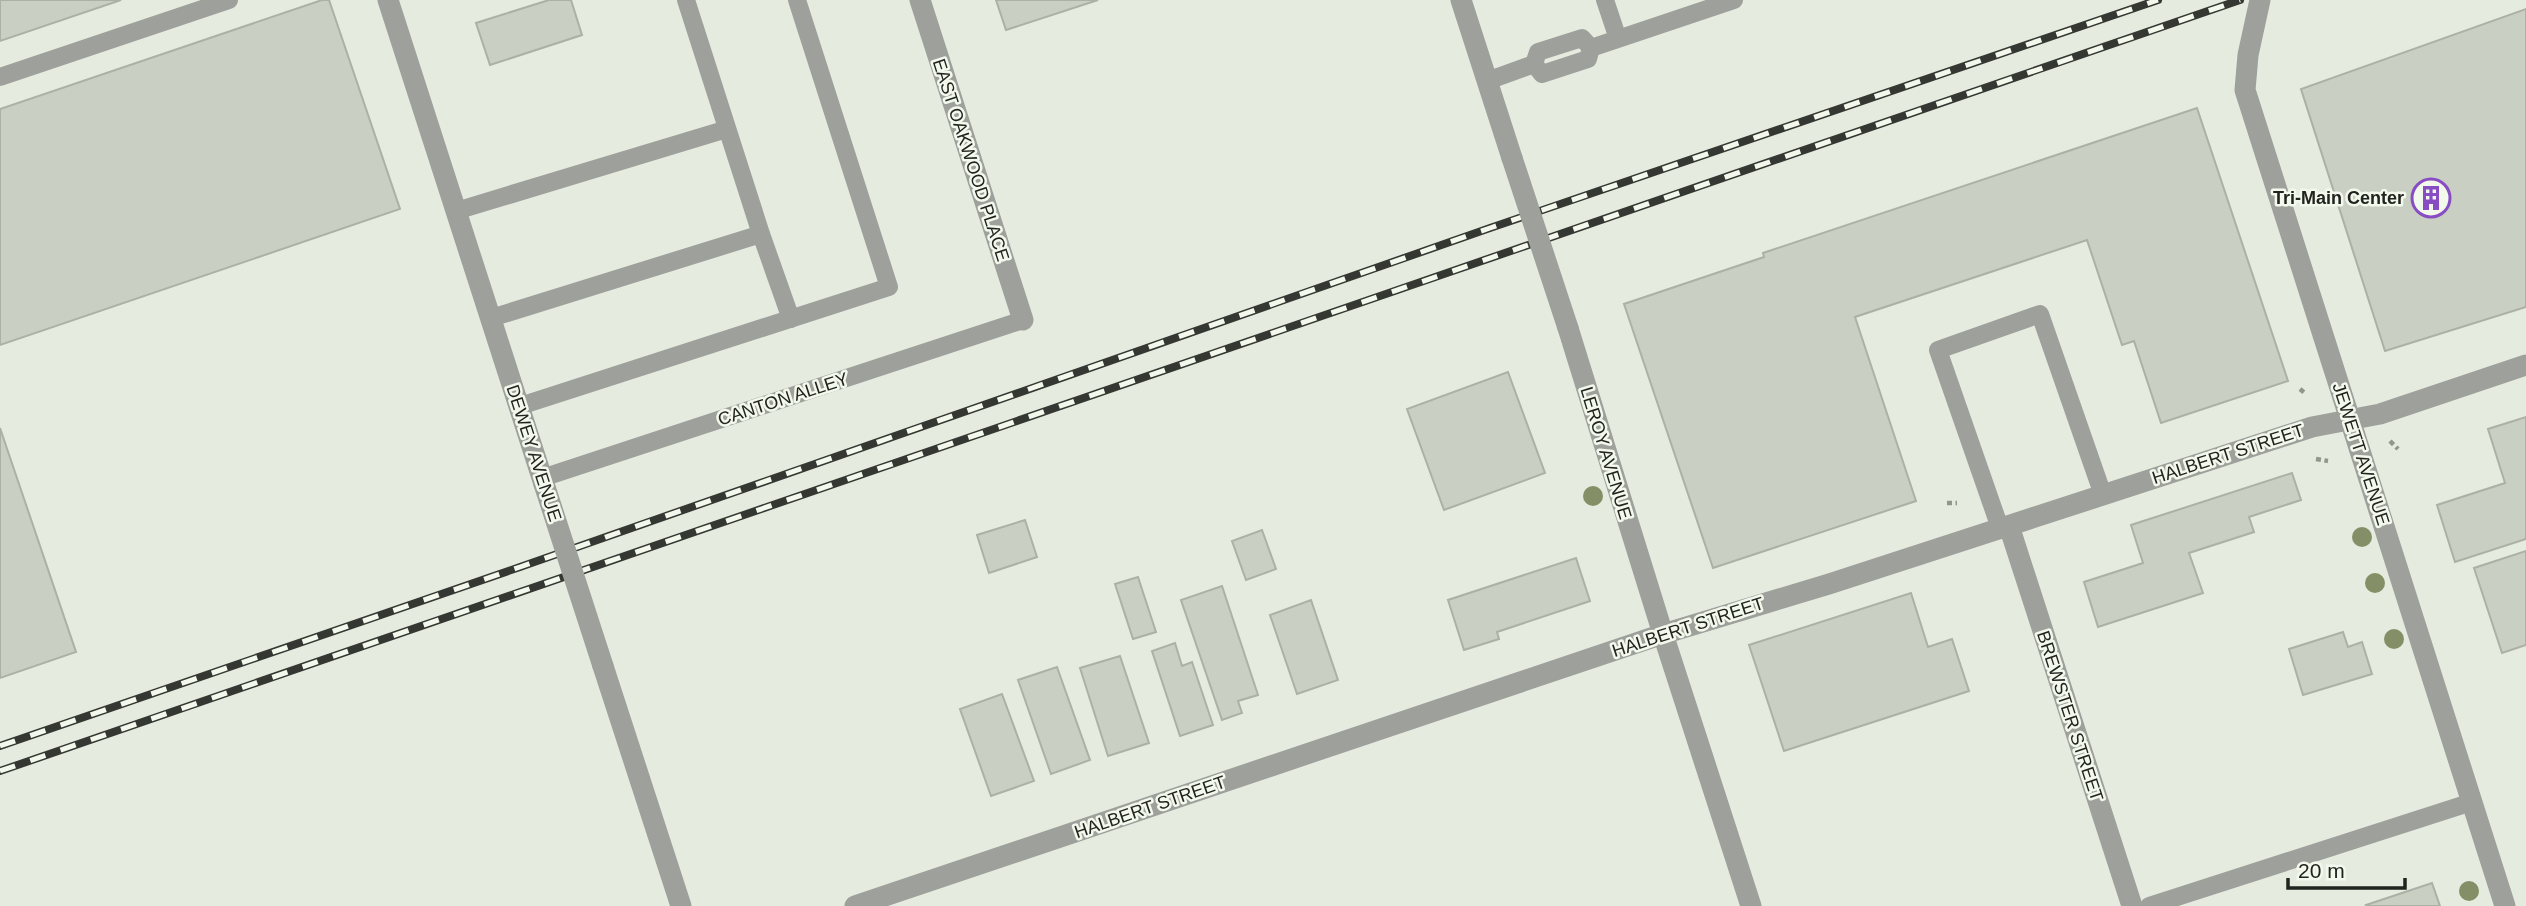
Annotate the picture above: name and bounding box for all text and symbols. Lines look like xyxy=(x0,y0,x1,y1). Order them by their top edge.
street label: EAST OAKWOOD PLACE xyxy=(929,56,1013,264)
building icon: Tri-Main Center xyxy=(2410,177,2452,219)
place label: Tri-Main Center xyxy=(2273,188,2404,208)
street label: CANTON ALLEY xyxy=(715,369,851,429)
street label: JEWETT AVENUE xyxy=(2329,380,2393,528)
street label: DEWEY AVENUE xyxy=(502,382,566,524)
street label: LEROY AVENUE xyxy=(1576,384,1636,522)
street label: HALBERT STREET xyxy=(2150,420,2306,488)
street label: HALBERT STREET xyxy=(1610,593,1766,661)
street label: BREWSTER STREET xyxy=(2033,628,2107,804)
street label: HALBERT STREET xyxy=(1072,772,1228,842)
scale bar xyxy=(2288,846,2405,890)
text: 20 m xyxy=(2298,859,2345,882)

